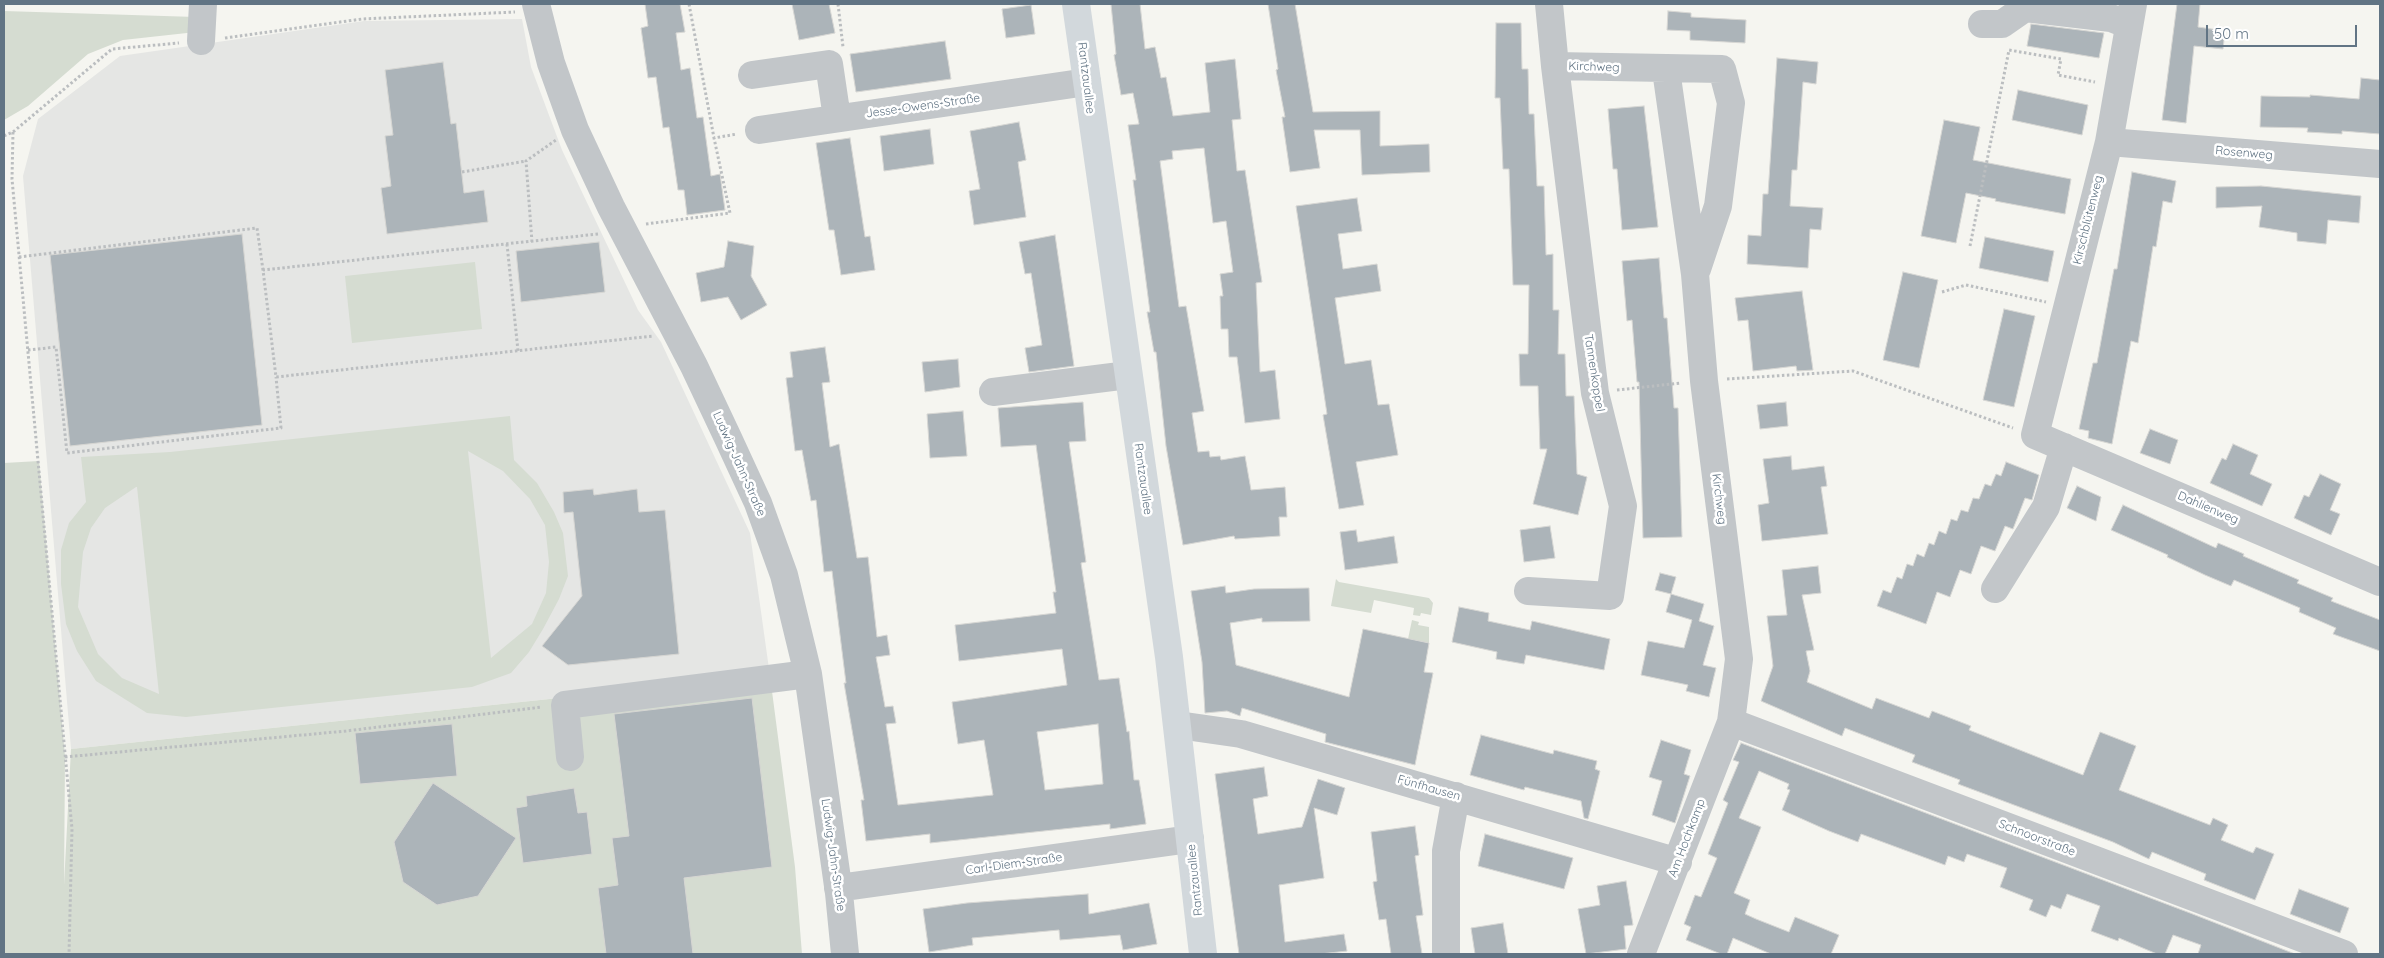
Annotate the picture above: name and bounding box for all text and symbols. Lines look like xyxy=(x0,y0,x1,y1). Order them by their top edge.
scale bar xyxy=(2209,15,2360,47)
text: 50 m xyxy=(2214,24,2249,43)
street label: Rantzauallee xyxy=(1074,41,1098,115)
street label: Kirchweg xyxy=(1568,59,1620,75)
street label: Jesse-Owens-Straße xyxy=(865,91,981,121)
street label: Rosenweg xyxy=(2215,143,2273,163)
street label: Kirschblütenweg xyxy=(2070,174,2106,266)
street label: Tannenkoppel xyxy=(1581,333,1607,413)
street label: Ludwig-Jahn-Straße xyxy=(709,409,769,519)
street label: Rantzauallee xyxy=(1131,442,1155,516)
street label: Kirchweg xyxy=(1709,473,1729,525)
street label: Dahlienweg xyxy=(2175,489,2241,527)
street label: Fünfhausen xyxy=(1396,772,1462,804)
street label: Am Hochkamp xyxy=(1665,797,1709,879)
street label: Ludwig-Jahn-Straße xyxy=(818,798,848,912)
street label: Schnoorstraße xyxy=(1996,817,2078,859)
street label: Rantzauallee xyxy=(1184,843,1206,917)
street label: Carl-Diem-Straße xyxy=(965,850,1063,878)

